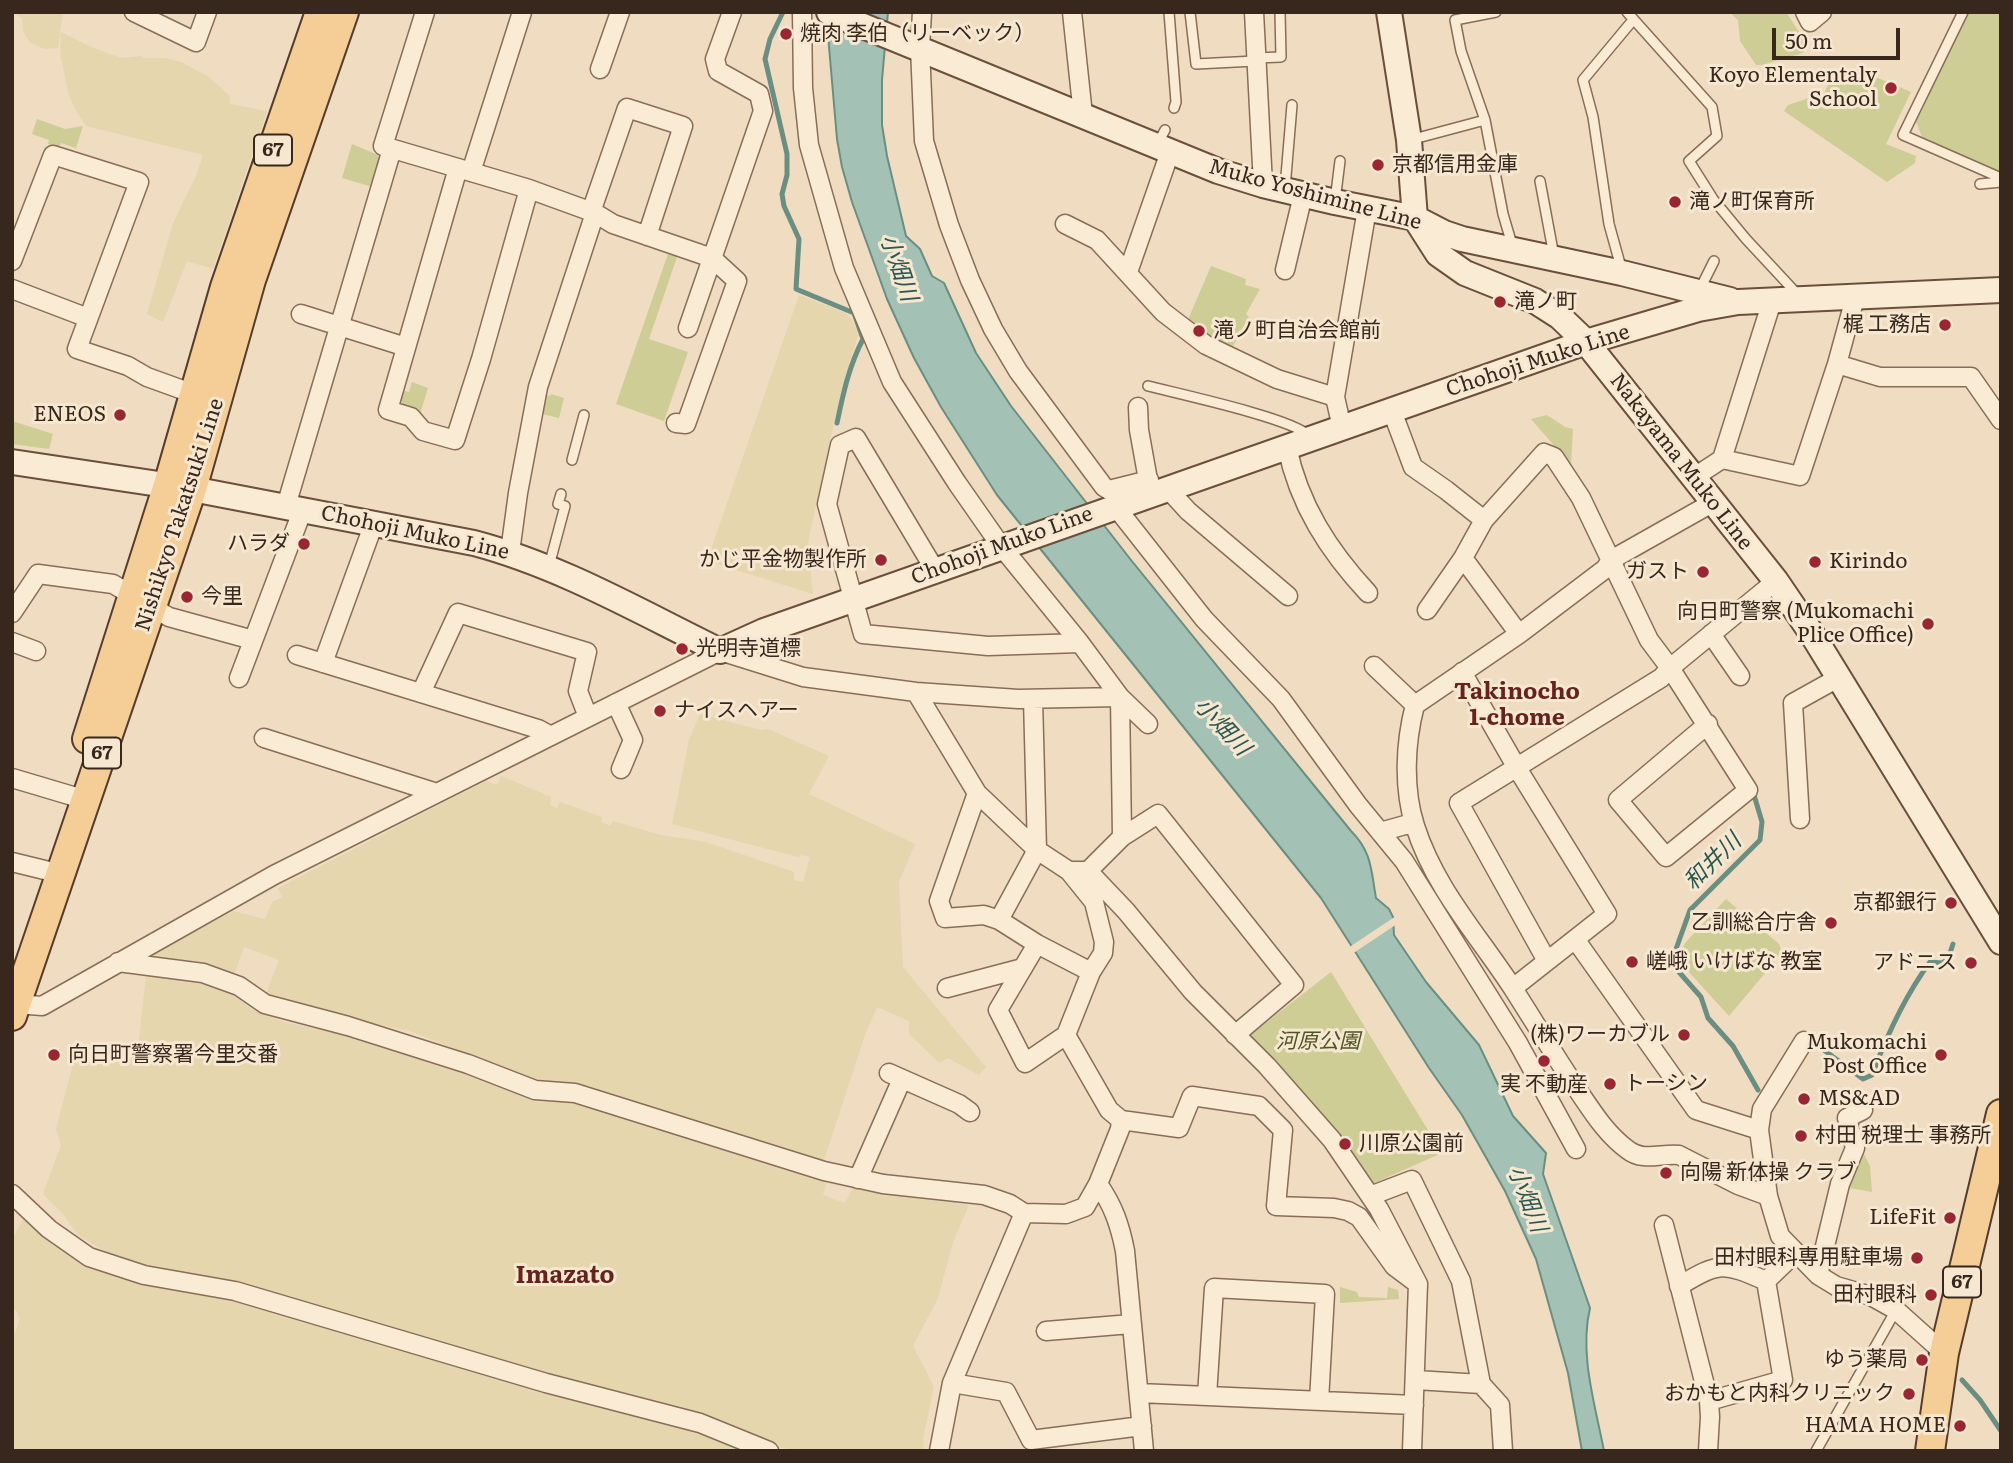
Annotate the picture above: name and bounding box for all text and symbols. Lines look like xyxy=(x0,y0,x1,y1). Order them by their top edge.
scale bar xyxy=(1775,14,1903,58)
place label: 焼肉 李伯（リーベック） xyxy=(800,21,1035,47)
text: 50 m xyxy=(1785,24,1832,55)
marker: 焼肉 李伯（リーベック） xyxy=(778,26,794,42)
place label: Koyo Elementaly School xyxy=(1708,63,1877,113)
marker: Koyo Elementaly School xyxy=(1883,80,1899,96)
road number: 67 xyxy=(254,134,292,166)
place label: 京都信用金庫 xyxy=(1392,152,1518,178)
street label: Muko Yoshimine Line xyxy=(1206,154,1424,236)
marker: 京都信用金庫 xyxy=(1370,157,1386,173)
place label: 滝ノ町保育所 xyxy=(1689,189,1815,215)
marker: 滝ノ町保育所 xyxy=(1667,194,1683,210)
water label: 小畑川 xyxy=(874,231,922,305)
place label: 滝ノ町 xyxy=(1514,289,1577,315)
marker: 滝ノ町 xyxy=(1492,294,1508,310)
place label: 梶 工務店 xyxy=(1843,312,1931,338)
marker: 梶 工務店 xyxy=(1937,317,1953,333)
place label: 滝ノ町自治会館前 xyxy=(1213,318,1381,344)
street label: Chohoji Muko Line xyxy=(1443,319,1633,403)
marker: 滝ノ町自治会館前 xyxy=(1191,323,1207,339)
street label: Nakayama Muko Line xyxy=(1604,369,1758,555)
street label: Nishikyo Takatsuki Line xyxy=(130,395,230,635)
place label: ENEOS xyxy=(33,402,106,428)
marker: ENEOS xyxy=(112,407,128,423)
street label: Chohoji Muko Line xyxy=(319,501,511,565)
street label: Chohoji Muko Line xyxy=(908,501,1096,591)
place label: ハラダ xyxy=(227,531,290,557)
marker: ハラダ xyxy=(296,536,312,552)
place label: かじ平金物製作所 xyxy=(699,547,867,573)
place label: Kirindo xyxy=(1829,549,1907,575)
marker: かじ平金物製作所 xyxy=(873,552,889,568)
marker: Kirindo xyxy=(1807,554,1823,570)
place label: ガスト xyxy=(1626,559,1689,585)
marker: ガスト xyxy=(1695,564,1711,580)
place label: 今里 xyxy=(201,584,243,610)
marker: 今里 xyxy=(179,589,195,605)
place label: 向日町警察 (Mukomachi Plice Office) xyxy=(1677,599,1914,649)
marker: 向日町警察 (Mukomachi Plice Office) xyxy=(1920,616,1936,632)
place label: 光明寺道標 xyxy=(696,636,801,662)
marker: 光明寺道標 xyxy=(674,641,690,657)
district label: Takinocho 1-chome xyxy=(1454,678,1580,732)
water label: 小畑川 xyxy=(1188,692,1256,762)
place label: ナイスヘアー xyxy=(674,698,799,724)
marker: ナイスヘアー xyxy=(652,703,668,719)
road number: 67 xyxy=(83,738,121,768)
water label: 和井川 xyxy=(1679,828,1747,896)
place label: 京都銀行 xyxy=(1853,890,1937,916)
marker: 京都銀行 xyxy=(1943,895,1959,911)
place label: 乙訓総合庁舎 xyxy=(1691,910,1817,936)
marker: 乙訓総合庁舎 xyxy=(1823,915,1839,931)
place label: 嵯峨 いけばな 教室 xyxy=(1646,949,1822,975)
place label: アドニス xyxy=(1873,950,1957,976)
marker: 嵯峨 いけばな 教室 xyxy=(1624,954,1640,970)
marker: アドニス xyxy=(1963,955,1979,971)
place label: (株)ワーカブル xyxy=(1530,1022,1670,1048)
marker: (株)ワーカブル xyxy=(1676,1027,1692,1043)
park label: 河原公園 xyxy=(1276,1029,1360,1055)
place label: Mukomachi Post Office xyxy=(1806,1030,1927,1080)
place label: 向日町警察署今里交番 xyxy=(68,1042,278,1068)
marker: 向日町警察署今里交番 xyxy=(46,1047,62,1063)
marker: Mukomachi Post Office xyxy=(1933,1047,1949,1063)
marker: 実 不動産 xyxy=(1536,1053,1552,1069)
place label: トーシン xyxy=(1624,1071,1708,1097)
place label: 実 不動産 xyxy=(1500,1072,1588,1098)
marker: トーシン xyxy=(1602,1076,1618,1092)
place label: MS&AD xyxy=(1818,1086,1900,1112)
marker: MS&AD xyxy=(1796,1091,1812,1107)
place label: 村田 税理士 事務所 xyxy=(1815,1123,1991,1149)
marker: 村田 税理士 事務所 xyxy=(1793,1128,1809,1144)
place label: 川原公園前 xyxy=(1359,1131,1464,1157)
marker: 川原公園前 xyxy=(1337,1136,1353,1152)
place label: 向陽 新体操 クラブ xyxy=(1680,1160,1856,1186)
water label: 小畑川 xyxy=(1502,1162,1552,1236)
marker: 向陽 新体操 クラブ xyxy=(1658,1165,1674,1181)
place label: LifeFit xyxy=(1869,1205,1936,1231)
marker: LifeFit xyxy=(1942,1210,1958,1226)
place label: 田村眼科専用駐車場 xyxy=(1714,1245,1903,1271)
marker: 田村眼科専用駐車場 xyxy=(1909,1250,1925,1266)
district label: Imazato xyxy=(515,1262,615,1290)
road number: 67 xyxy=(1943,1266,1981,1298)
place label: 田村眼科 xyxy=(1833,1282,1917,1308)
marker: 田村眼科 xyxy=(1923,1287,1939,1303)
place label: ゆう薬局 xyxy=(1824,1347,1908,1373)
marker: ゆう薬局 xyxy=(1914,1352,1930,1368)
place label: おかもと内科クリニック xyxy=(1664,1381,1895,1407)
marker: おかもと内科クリニック xyxy=(1901,1386,1917,1402)
place label: HAMA HOME xyxy=(1805,1413,1946,1439)
marker: HAMA HOME xyxy=(1952,1418,1968,1434)

